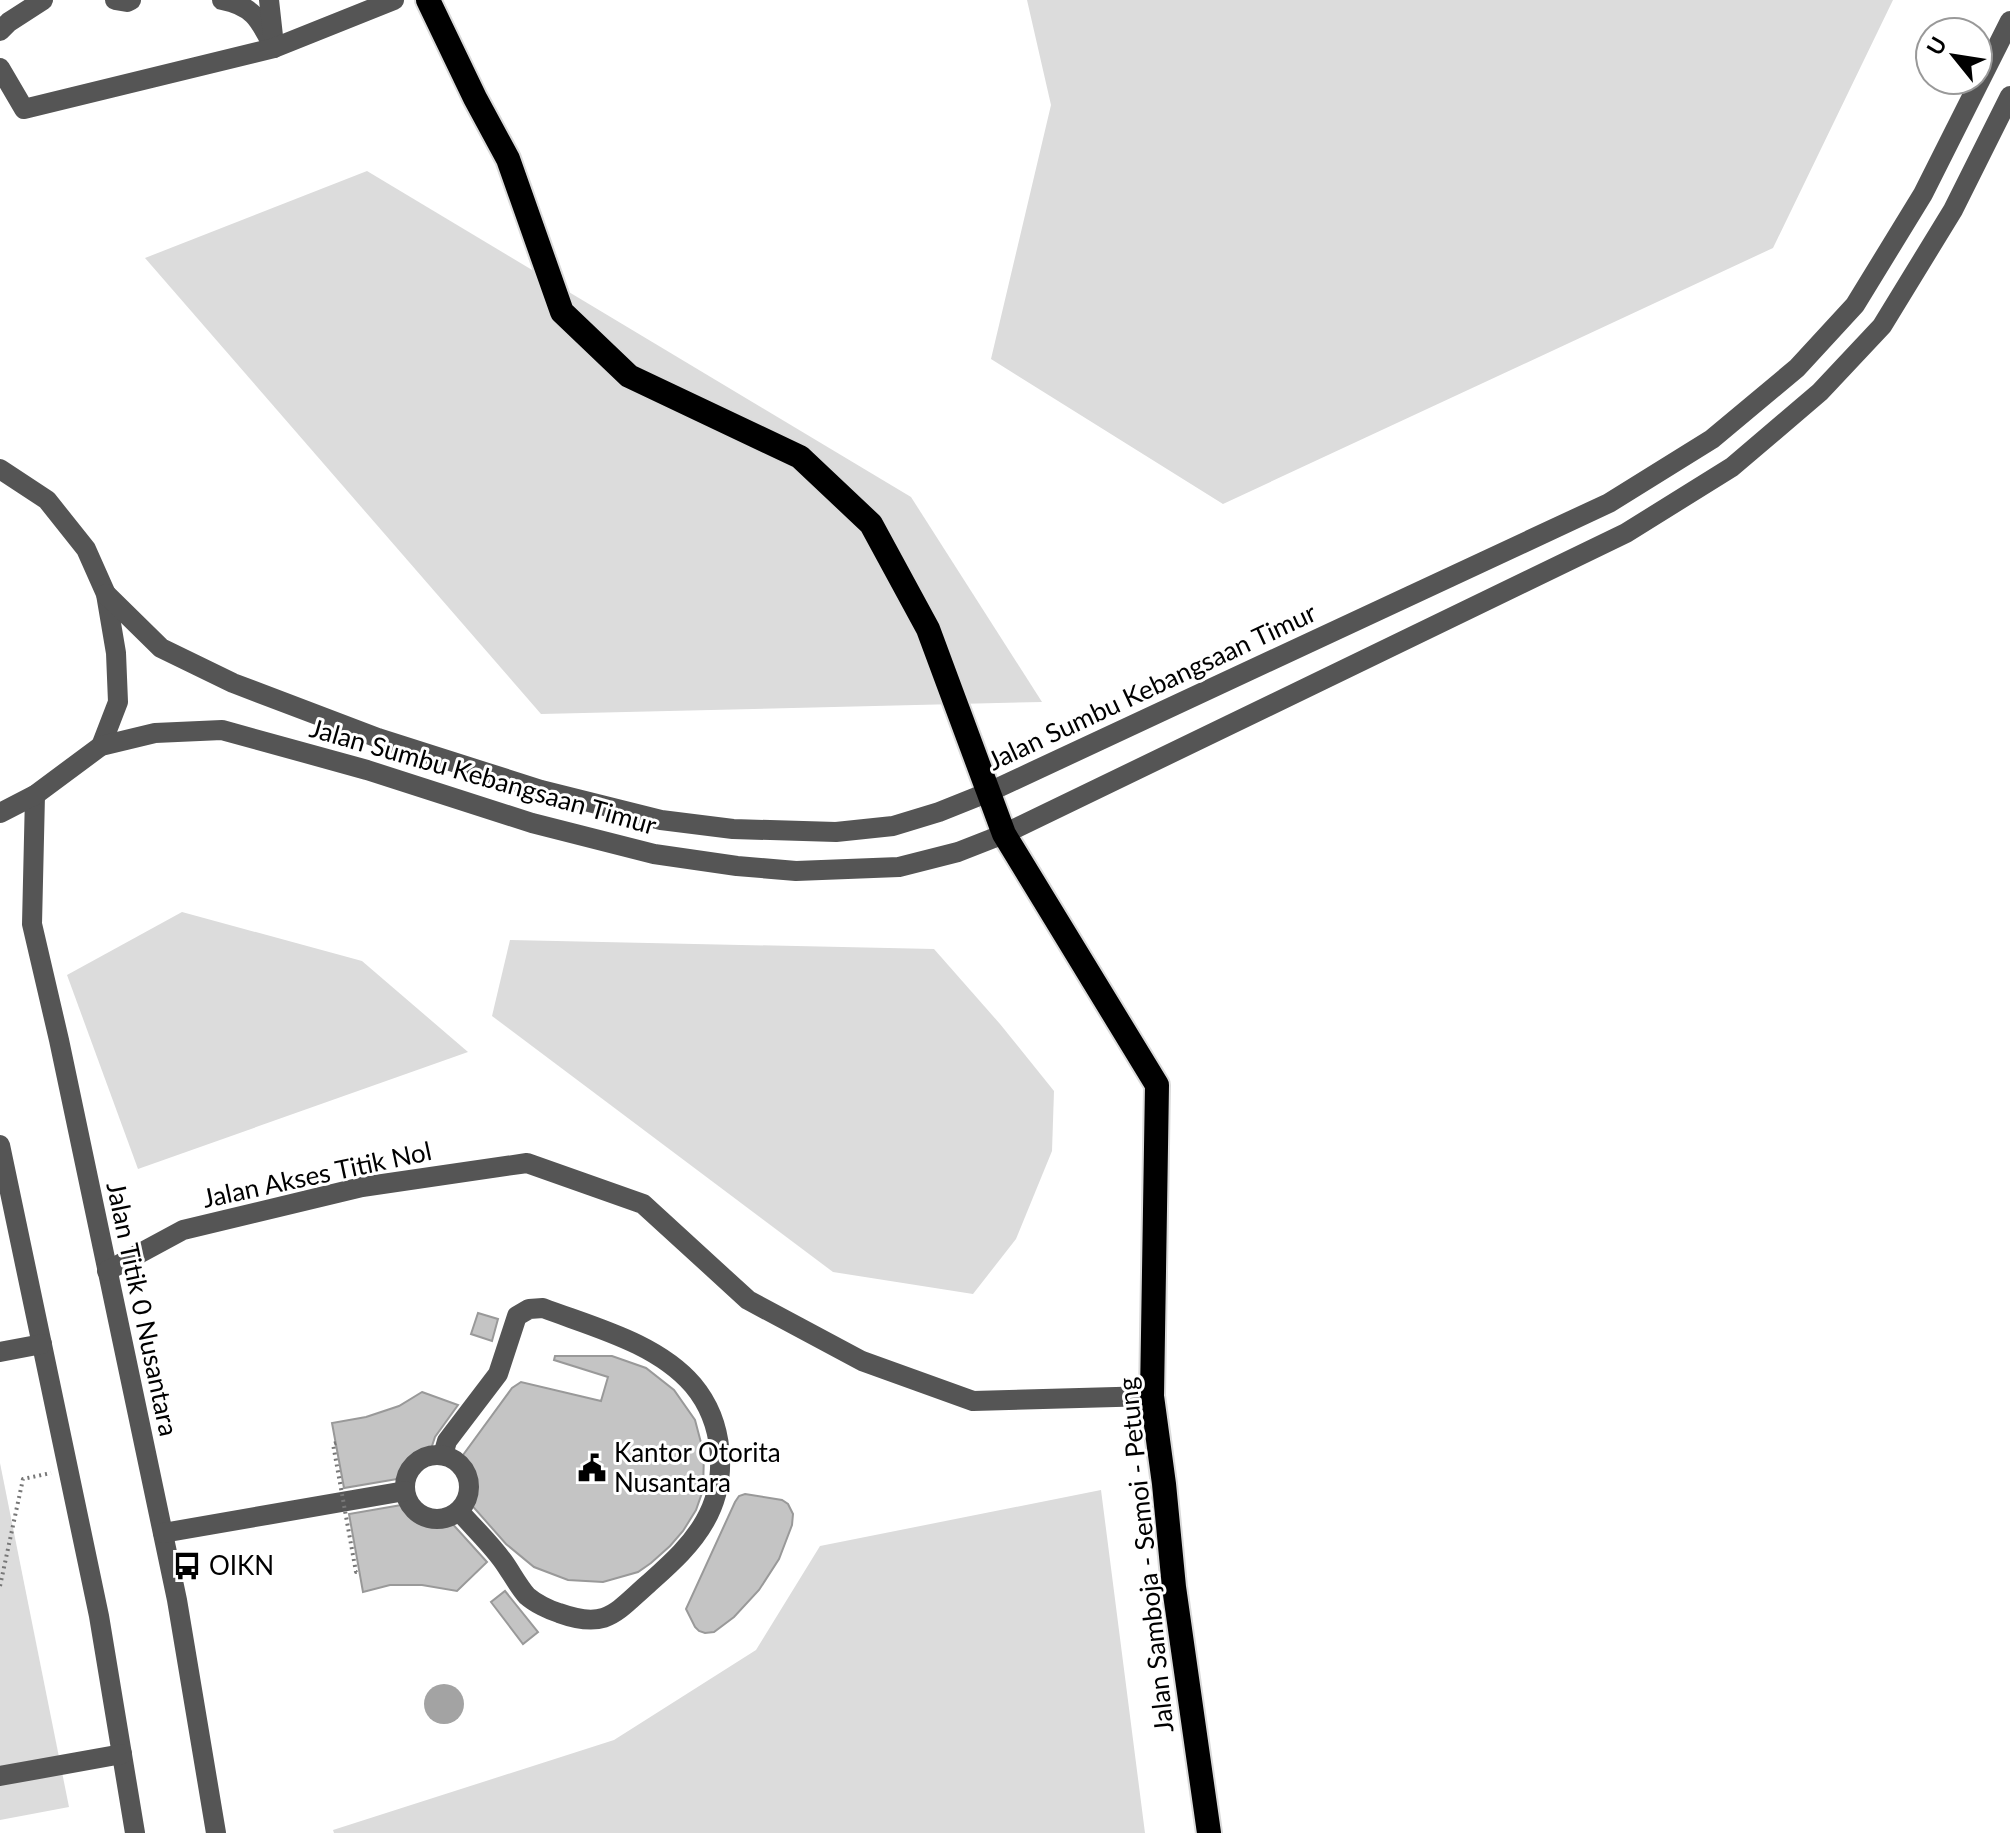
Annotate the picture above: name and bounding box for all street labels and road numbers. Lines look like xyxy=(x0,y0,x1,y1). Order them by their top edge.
street label: Jalan Sumbu Kebangsaan Timur xyxy=(982,596,1321,776)
street label: Jalan Sumbu Kebangsaan Timur xyxy=(306,711,661,841)
street label: Jalan Akses Titik Nol xyxy=(199,1134,434,1214)
street label: Jalan Titik 0 Nusantara xyxy=(100,1179,186,1439)
street label: Jalan Samboja - Semoi - Petung xyxy=(1110,1376,1180,1734)

